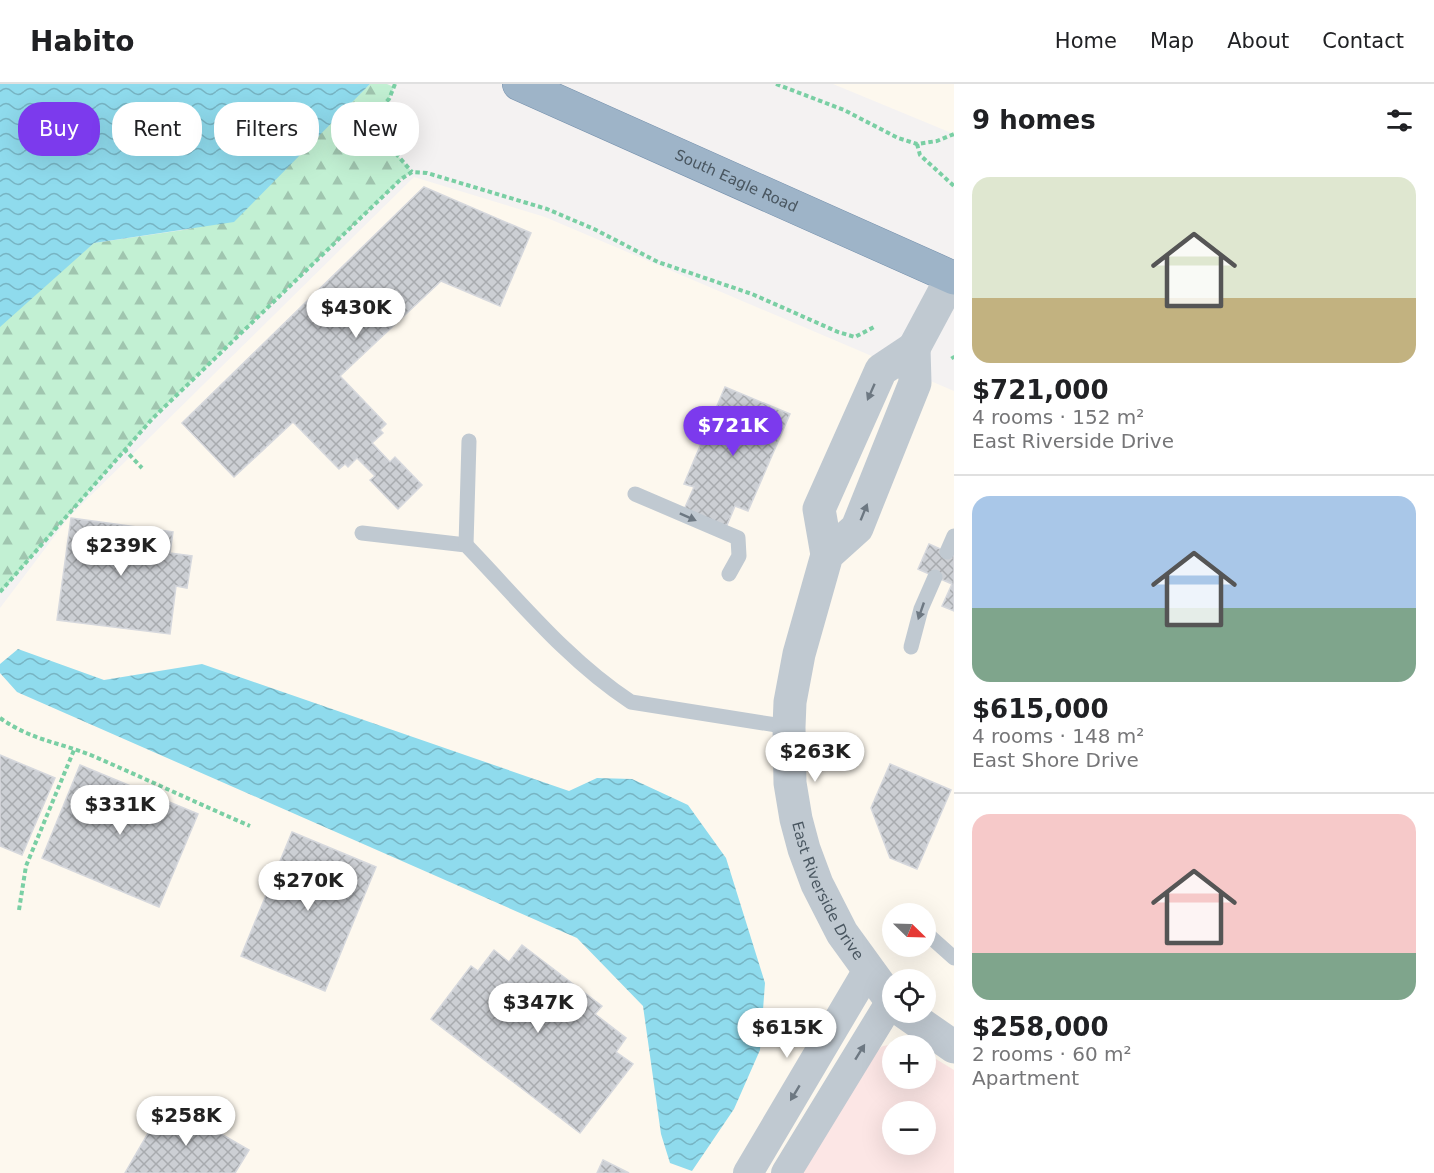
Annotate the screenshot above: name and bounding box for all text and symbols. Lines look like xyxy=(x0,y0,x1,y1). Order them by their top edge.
text: Habito xyxy=(30,25,135,58)
text: Home xyxy=(1055,29,1117,53)
text: Map xyxy=(1150,29,1194,53)
text: About xyxy=(1227,29,1289,53)
text: Contact xyxy=(1322,29,1404,53)
chip: Buy xyxy=(18,102,100,156)
chip: Rent xyxy=(112,102,202,156)
chip: Filters xyxy=(214,102,319,156)
chip: New xyxy=(331,102,419,156)
icon: filters xyxy=(1383,104,1416,137)
text: 9 homes xyxy=(972,105,1096,135)
street label: South Eagle Road xyxy=(672,146,801,216)
icon: home xyxy=(1140,216,1248,324)
pin: $430K xyxy=(314,288,398,339)
text: $430K xyxy=(320,295,392,319)
text: $721,000 xyxy=(972,375,1109,405)
one-way arrow xyxy=(866,383,876,401)
text: 4 rooms · 152 m² xyxy=(972,405,1144,429)
pin: $721K xyxy=(691,406,775,457)
text: $721K xyxy=(697,413,769,437)
text: East Riverside Drive xyxy=(972,429,1174,453)
one-way arrow xyxy=(859,502,869,520)
one-way arrow xyxy=(680,512,698,522)
pin: $239K xyxy=(79,526,163,577)
text: $239K xyxy=(85,533,157,557)
icon: home xyxy=(1140,535,1248,643)
one-way arrow xyxy=(916,602,926,620)
text: $615,000 xyxy=(972,694,1109,724)
text: 4 rooms · 148 m² xyxy=(972,724,1144,748)
pin: $263K xyxy=(773,732,857,783)
text: $263K xyxy=(779,739,851,763)
text: East Shore Drive xyxy=(972,748,1139,772)
pin: $331K xyxy=(78,785,162,836)
text: $331K xyxy=(84,792,156,816)
street label: East Riverside Drive xyxy=(788,819,868,963)
icon: home xyxy=(1140,853,1248,961)
pin: $270K xyxy=(266,861,350,912)
text: $270K xyxy=(272,868,344,892)
north arrow xyxy=(882,903,936,957)
map controls xyxy=(882,903,936,1155)
button: locate xyxy=(882,969,936,1023)
pin: $347K xyxy=(496,983,580,1034)
text: $347K xyxy=(502,990,574,1014)
pin: $615K xyxy=(745,1008,829,1059)
text: $258,000 xyxy=(972,1012,1109,1042)
text: $615K xyxy=(751,1015,823,1039)
button: + xyxy=(882,1035,936,1089)
text: 2 rooms · 60 m² xyxy=(972,1042,1132,1066)
one-way arrow xyxy=(855,1043,866,1060)
text: Apartment xyxy=(972,1066,1079,1090)
one-way arrow xyxy=(790,1085,801,1101)
pin: $258K xyxy=(144,1096,228,1147)
button: − xyxy=(882,1101,936,1155)
text: $258K xyxy=(150,1103,222,1127)

